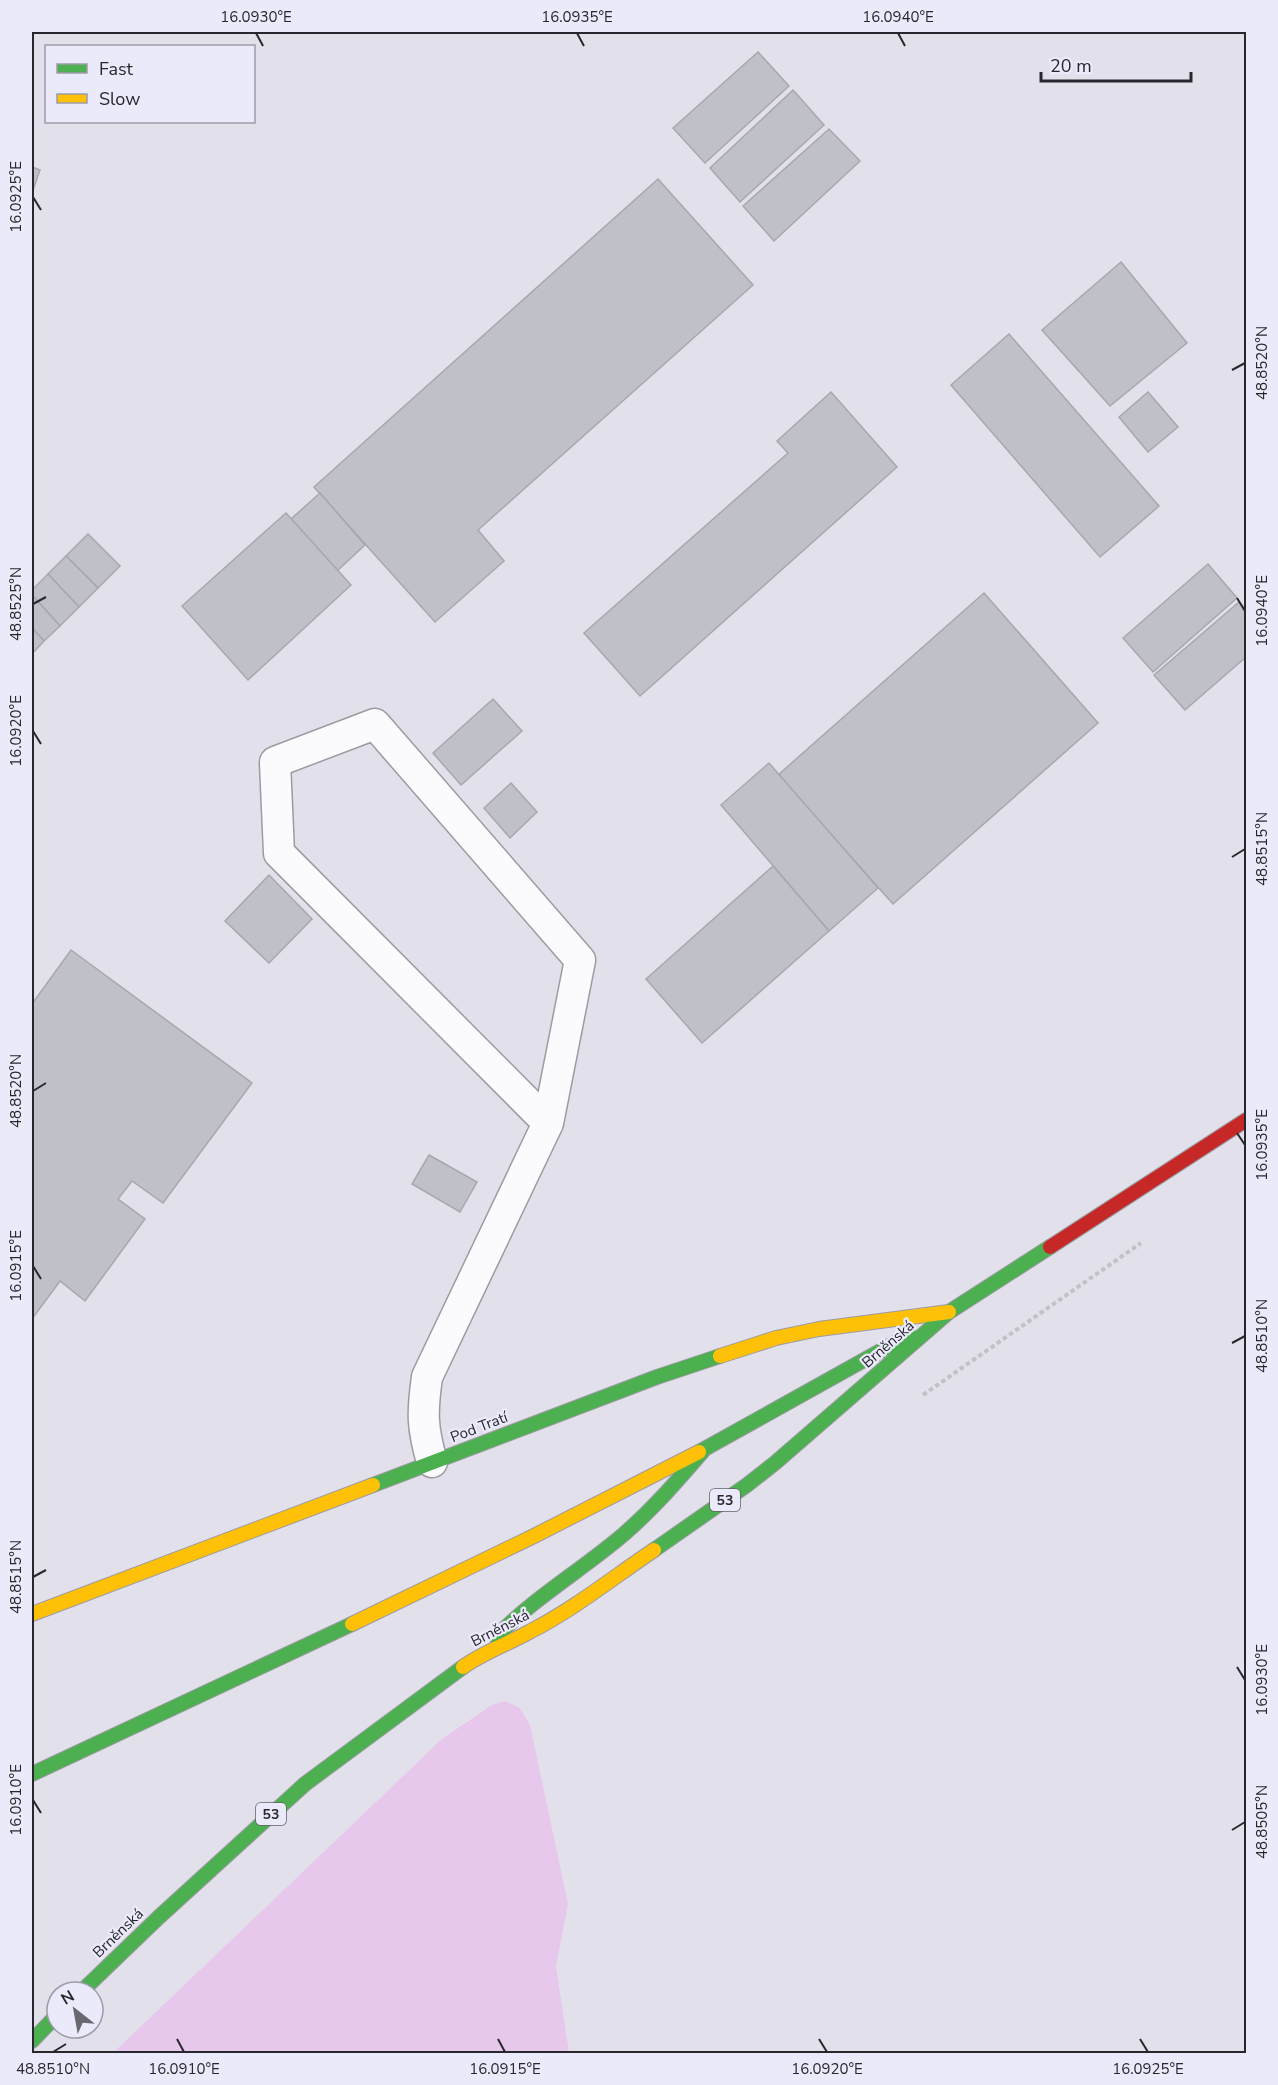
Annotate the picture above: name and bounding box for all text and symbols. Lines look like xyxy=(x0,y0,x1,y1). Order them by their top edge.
text: 16.0930°E xyxy=(220,7,292,27)
text: 16.0935°E xyxy=(541,7,613,27)
text: 16.0940°E xyxy=(862,7,934,27)
legend xyxy=(45,45,255,123)
scale bar xyxy=(1041,45,1191,83)
text: 20 m xyxy=(1050,54,1092,78)
text: Fast xyxy=(99,57,134,81)
text: Slow xyxy=(99,87,140,111)
text: 16.0925°E xyxy=(6,161,26,233)
text: 48.8520°N xyxy=(1252,326,1272,400)
text: 48.8525°N xyxy=(6,567,26,641)
text: 16.0940°E xyxy=(1252,575,1272,647)
text: 16.0920°E xyxy=(6,695,26,767)
text: 48.8515°N xyxy=(1252,812,1272,886)
text: 48.8520°N xyxy=(6,1054,26,1128)
text: 16.0935°E xyxy=(1252,1109,1272,1181)
text: 16.0915°E xyxy=(6,1230,26,1302)
text: 48.8510°N xyxy=(1252,1299,1272,1373)
street label: Brněnská xyxy=(858,1316,918,1372)
street label: Pod Tratí xyxy=(447,1406,512,1447)
road number: 53 xyxy=(710,1489,740,1511)
text: 48.8515°N xyxy=(6,1540,26,1614)
street label: Brněnská xyxy=(467,1605,533,1651)
text: 16.0930°E xyxy=(1252,1644,1272,1716)
text: 16.0910°E xyxy=(6,1764,26,1836)
text: 48.8505°N xyxy=(1252,1785,1272,1859)
road number: 53 xyxy=(256,1803,286,1825)
street label: Brněnská xyxy=(88,1904,148,1962)
north arrow xyxy=(45,1980,105,2040)
text: N xyxy=(57,1985,79,2011)
text: 48.8510°N xyxy=(16,2059,90,2079)
text: 16.0910°E xyxy=(148,2059,220,2079)
text: 16.0915°E xyxy=(469,2059,541,2079)
text: 16.0920°E xyxy=(791,2059,863,2079)
text: 16.0925°E xyxy=(1112,2059,1184,2079)

